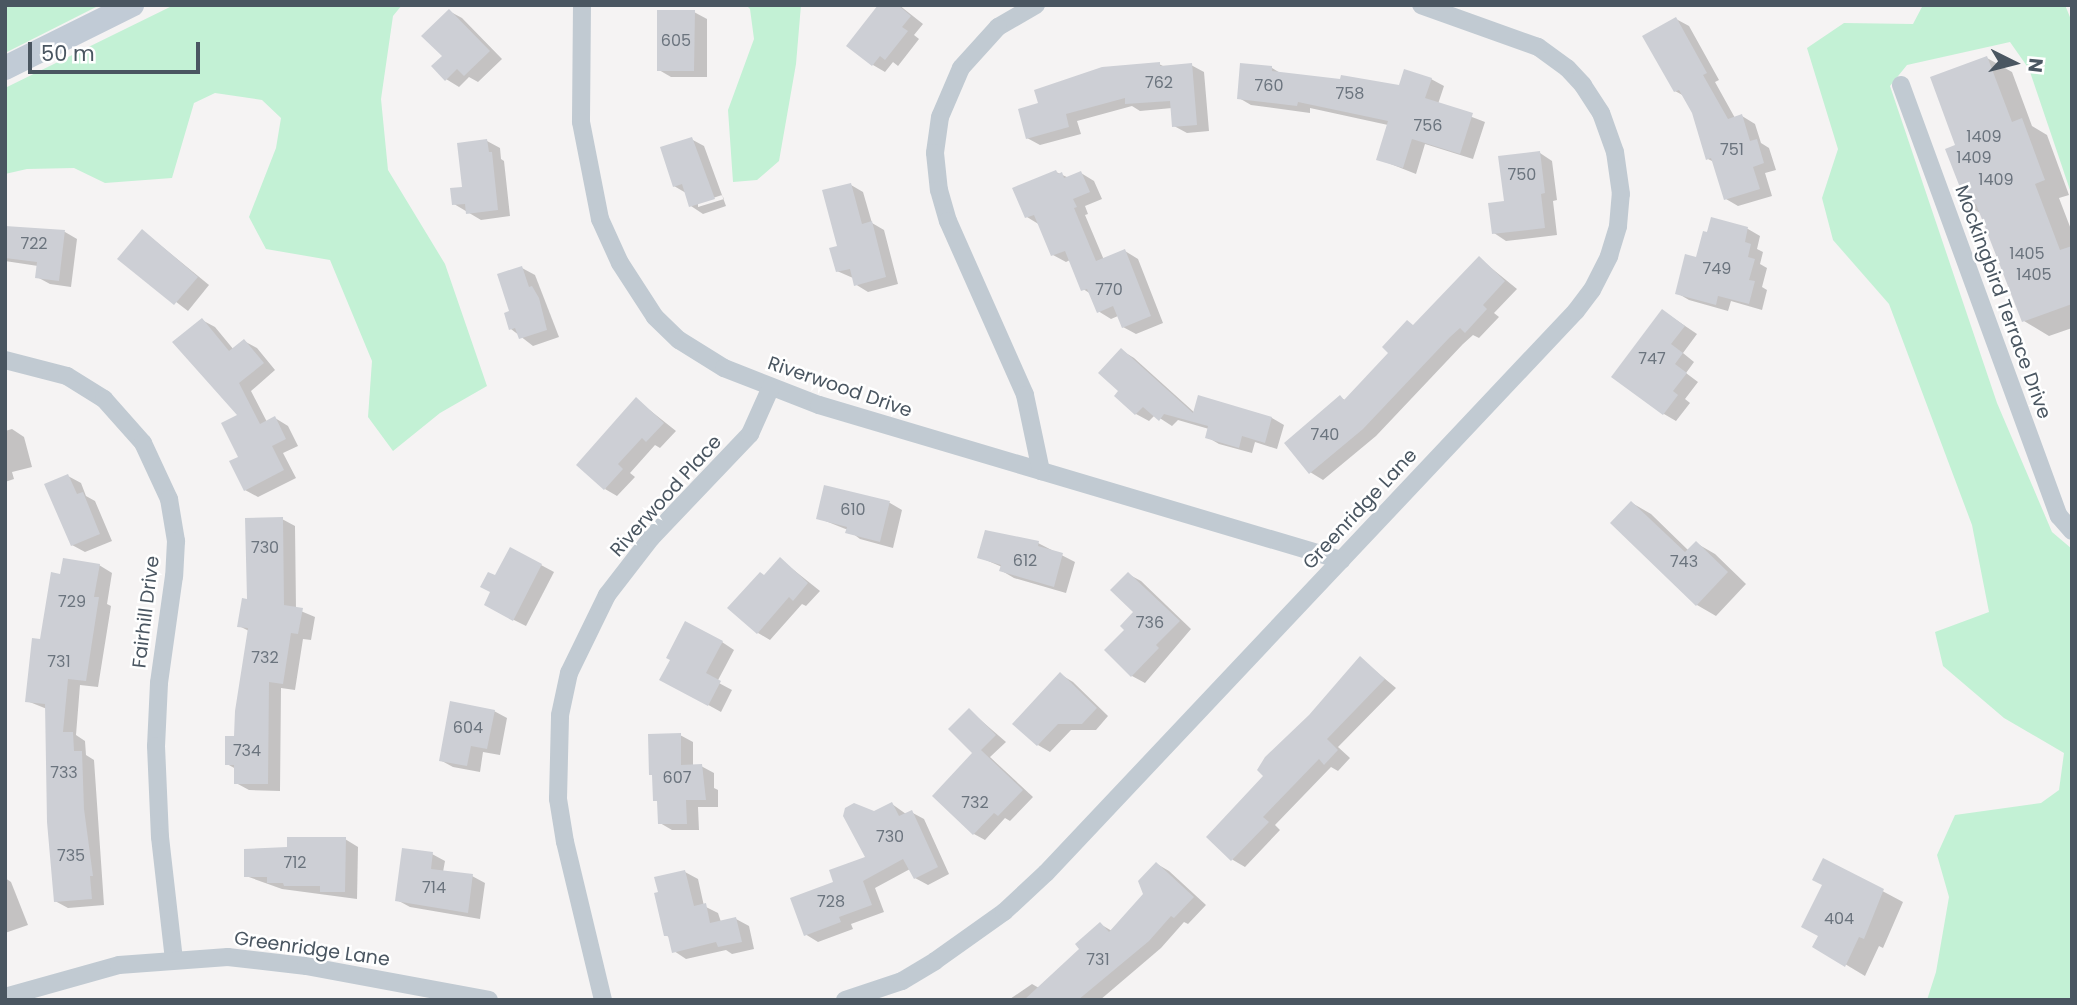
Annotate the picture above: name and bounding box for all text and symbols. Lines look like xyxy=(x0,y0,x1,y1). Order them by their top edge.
scale bar xyxy=(32,28,203,72)
north arrow xyxy=(1979,28,2049,98)
house number: 605 xyxy=(661,31,691,51)
text: 50 m xyxy=(41,39,95,68)
text: N xyxy=(2021,57,2050,74)
house number: 762 xyxy=(1145,73,1173,93)
house number: 760 xyxy=(1255,76,1283,96)
house number: 758 xyxy=(1336,84,1364,104)
house number: 756 xyxy=(1414,116,1442,136)
house number: 1409 xyxy=(1966,127,2002,147)
house number: 751 xyxy=(1720,140,1744,160)
house number: 1409 xyxy=(1956,148,1992,168)
house number: 750 xyxy=(1508,165,1536,185)
house number: 1409 xyxy=(1978,170,2014,190)
street label: Mockingbird Terrace Drive xyxy=(1950,182,2056,422)
house number: 722 xyxy=(20,234,48,254)
house number: 1405 xyxy=(2009,244,2045,264)
house number: 749 xyxy=(1703,259,1731,279)
house number: 1405 xyxy=(2016,265,2052,285)
house number: 770 xyxy=(1095,280,1123,300)
house number: 747 xyxy=(1638,349,1666,369)
street label: Riverwood Drive xyxy=(765,352,915,422)
house number: 740 xyxy=(1311,425,1339,445)
street label: Riverwood Place xyxy=(606,431,726,561)
street label: Greenridge Lane xyxy=(1298,444,1422,574)
house number: 610 xyxy=(840,500,866,520)
house number: 730 xyxy=(251,538,279,558)
house number: 612 xyxy=(1013,551,1037,571)
house number: 743 xyxy=(1670,552,1698,572)
street label: Fairhill Drive xyxy=(128,554,164,670)
house number: 729 xyxy=(58,592,86,612)
house number: 736 xyxy=(1136,613,1164,633)
house number: 732 xyxy=(251,648,279,668)
house number: 731 xyxy=(47,652,71,672)
house number: 604 xyxy=(453,718,483,738)
house number: 734 xyxy=(233,741,261,761)
house number: 733 xyxy=(50,763,78,783)
house number: 607 xyxy=(663,768,691,788)
house number: 732 xyxy=(961,793,989,813)
house number: 730 xyxy=(876,827,904,847)
house number: 735 xyxy=(57,846,85,866)
house number: 712 xyxy=(283,853,307,873)
house number: 714 xyxy=(422,878,446,898)
house number: 728 xyxy=(817,892,845,912)
house number: 404 xyxy=(1824,909,1854,929)
street label: Greenridge Lane xyxy=(233,927,391,971)
house number: 731 xyxy=(1086,950,1110,970)

